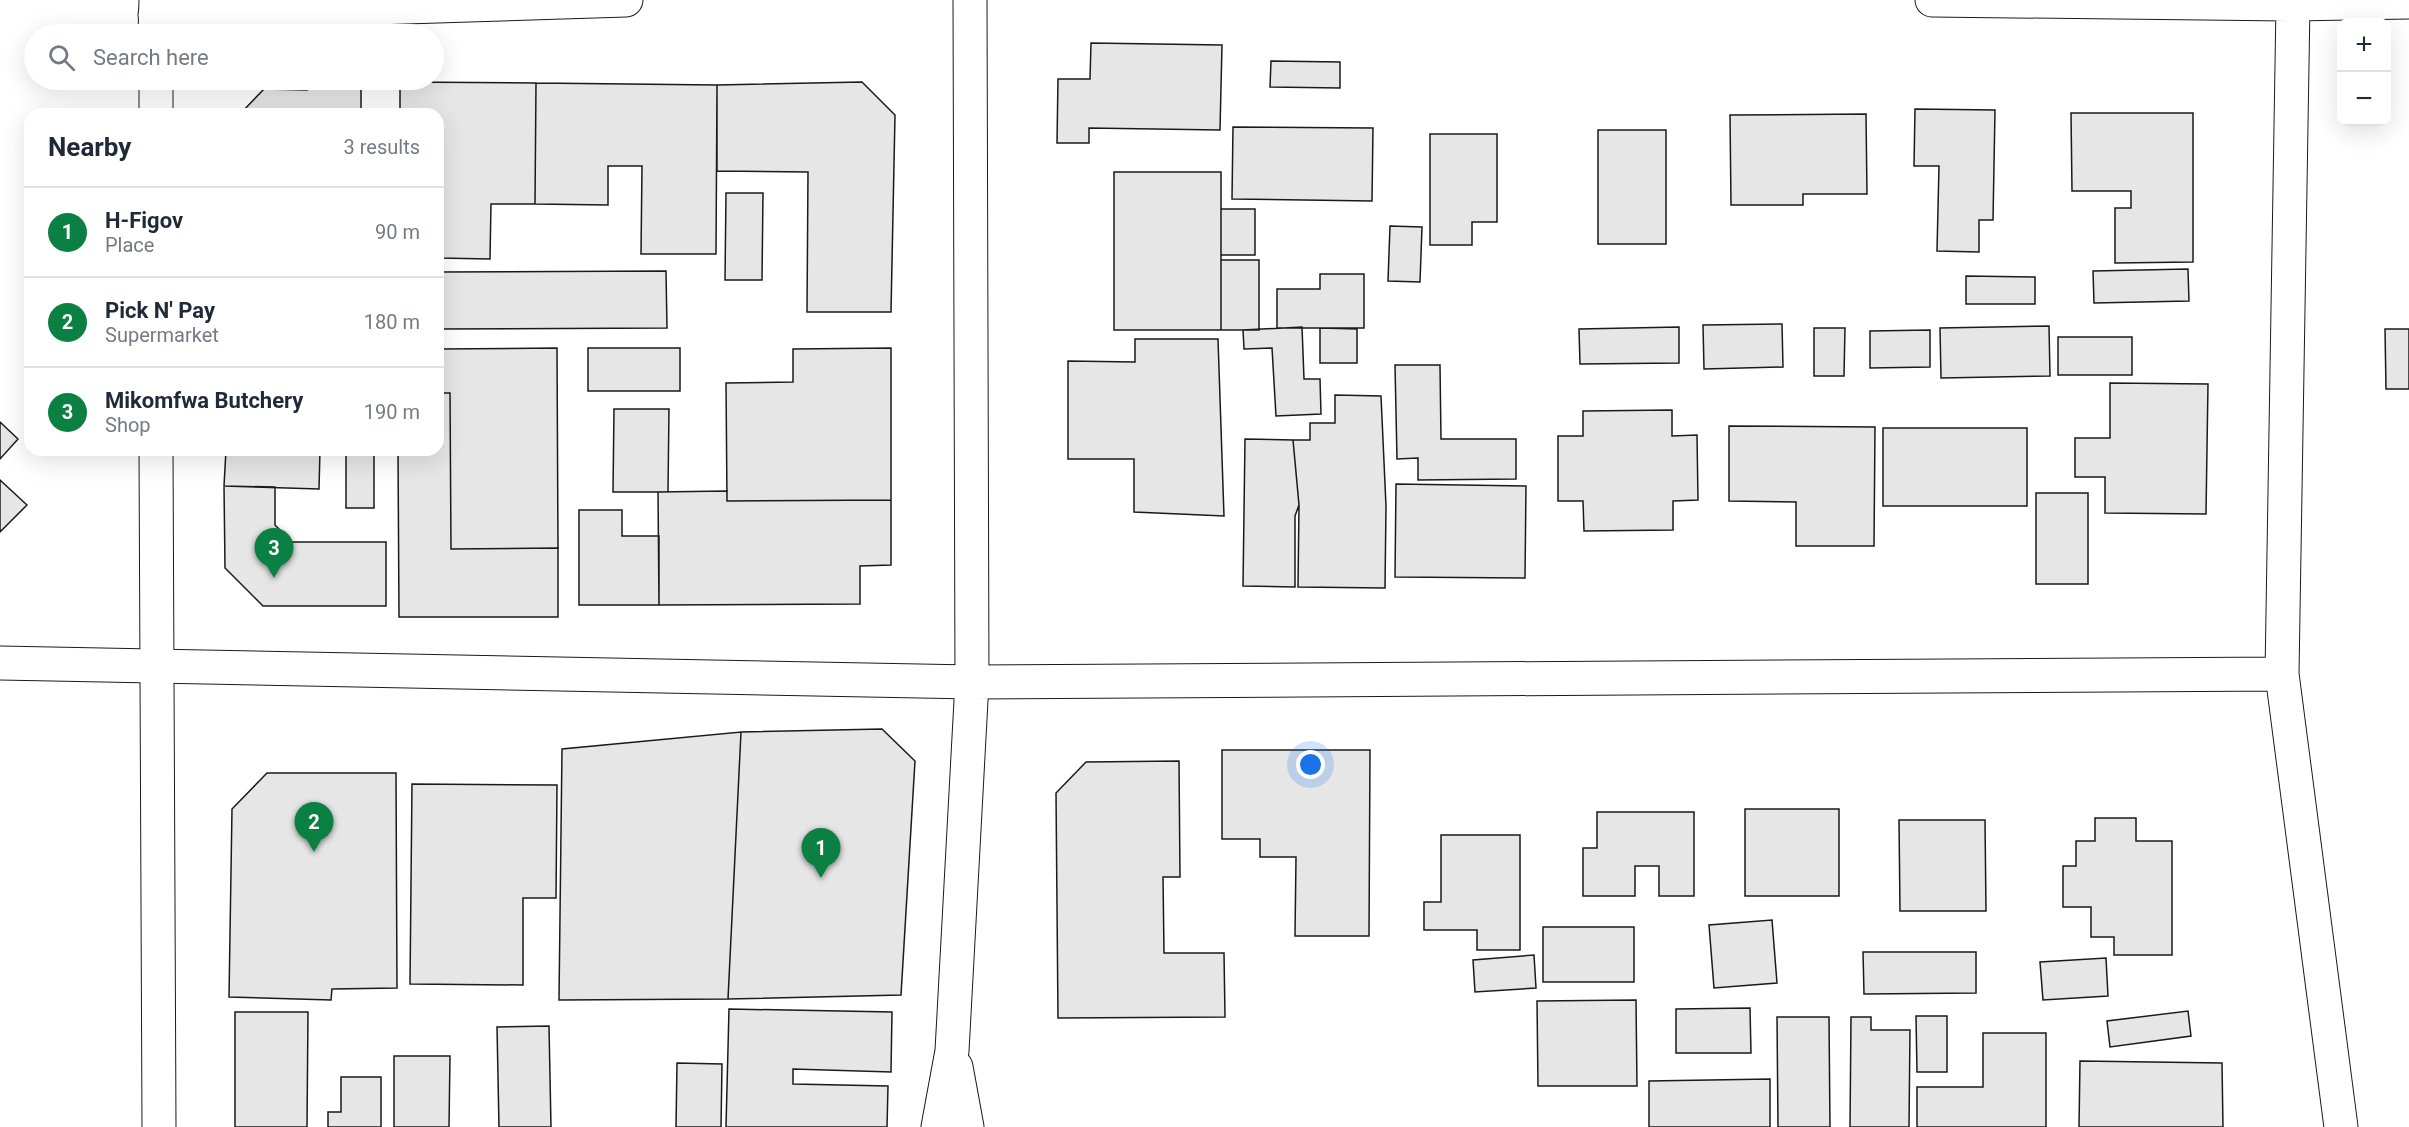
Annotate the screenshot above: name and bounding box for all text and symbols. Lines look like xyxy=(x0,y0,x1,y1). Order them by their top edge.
map controls xyxy=(2337,18,2391,126)
button: + xyxy=(2337,18,2391,72)
search box xyxy=(24,24,444,90)
icon: search xyxy=(45,41,78,74)
text: Search here xyxy=(93,45,209,70)
button: − xyxy=(2337,72,2391,126)
text: Nearby xyxy=(48,132,131,162)
text: 3 results xyxy=(344,135,420,159)
text: H-Figov xyxy=(105,208,183,233)
text: 1 xyxy=(62,220,73,244)
text: 90 m xyxy=(375,220,420,244)
text: Place xyxy=(105,233,154,257)
text: Pick N' Pay xyxy=(105,298,215,323)
text: 2 xyxy=(62,310,73,334)
text: 180 m xyxy=(364,310,420,334)
text: Supermarket xyxy=(105,323,219,347)
text: Mikomfwa Butchery xyxy=(105,388,303,413)
text: 3 xyxy=(62,400,73,424)
text: 190 m xyxy=(364,400,420,424)
text: Shop xyxy=(105,413,151,437)
pin: 3 xyxy=(254,528,294,578)
your location xyxy=(1296,750,1325,779)
pin: 2 xyxy=(294,802,334,852)
pin: 1 xyxy=(802,828,840,878)

